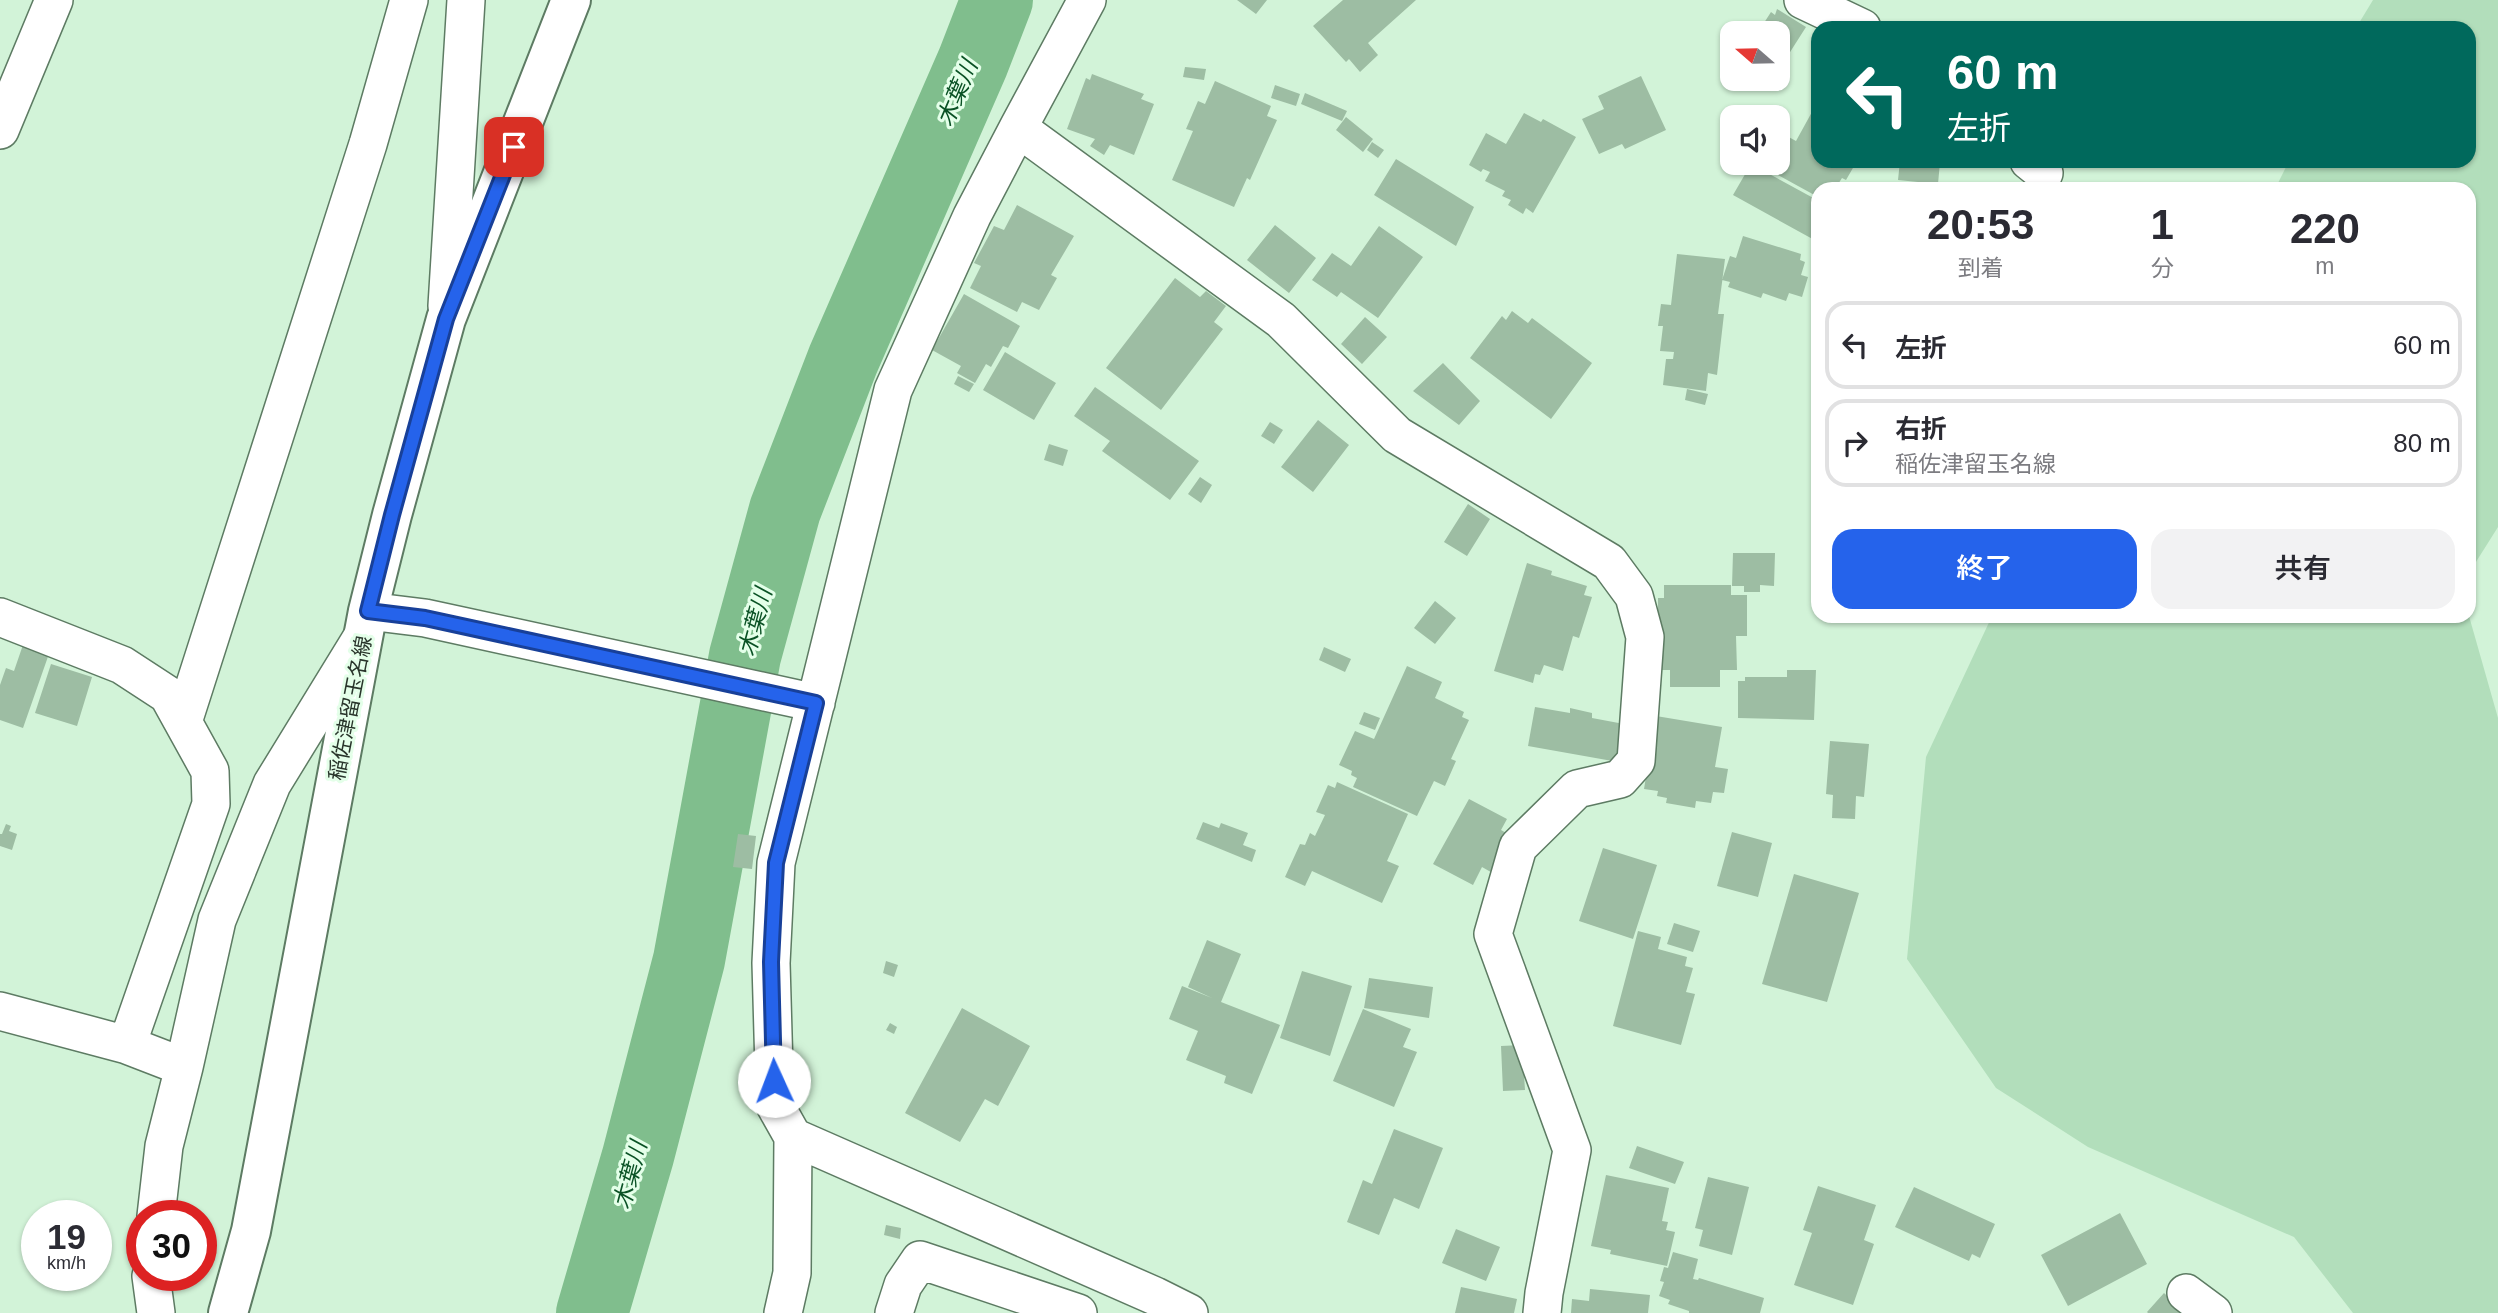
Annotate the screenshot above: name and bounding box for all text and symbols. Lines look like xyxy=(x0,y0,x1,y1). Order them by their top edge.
north arrow xyxy=(1720,21,1790,91)
map controls xyxy=(1720,21,1790,175)
text: 60 m xyxy=(1947,45,2059,99)
icon: left xyxy=(1832,49,1923,140)
water label: 木葉川 xyxy=(932,53,984,130)
button: sound xyxy=(1720,105,1790,175)
text: 左折 xyxy=(1947,110,2011,146)
pin xyxy=(484,117,544,177)
icon: arrive xyxy=(495,128,533,166)
text: 20:53 xyxy=(1927,201,2034,248)
text: 1 xyxy=(2150,201,2174,248)
text: 220 xyxy=(2290,205,2360,252)
text: m xyxy=(2315,253,2335,279)
text: 到着 xyxy=(1958,255,2004,281)
text: 分 xyxy=(2151,255,2174,281)
icon: left xyxy=(1836,326,1874,364)
text: 60 m xyxy=(2393,330,2451,360)
text: 左折 xyxy=(1895,333,1947,363)
text: 右折 xyxy=(1895,414,1947,444)
icon: right xyxy=(1836,424,1874,462)
text: 80 m xyxy=(2393,428,2451,458)
text: 稲佐津留玉名線 xyxy=(1895,451,2056,477)
button: 終了 xyxy=(1832,529,2137,609)
button: 共有 xyxy=(2151,529,2455,609)
water label: 木葉川 xyxy=(734,582,777,659)
street label: 稲佐津留玉名線 xyxy=(325,634,375,782)
position arrow xyxy=(737,1044,811,1118)
water label: 木葉川 xyxy=(609,1135,652,1212)
speed limit sign: 30 xyxy=(126,1200,217,1291)
text: 19 xyxy=(47,1217,86,1256)
text: km/h xyxy=(47,1253,86,1273)

